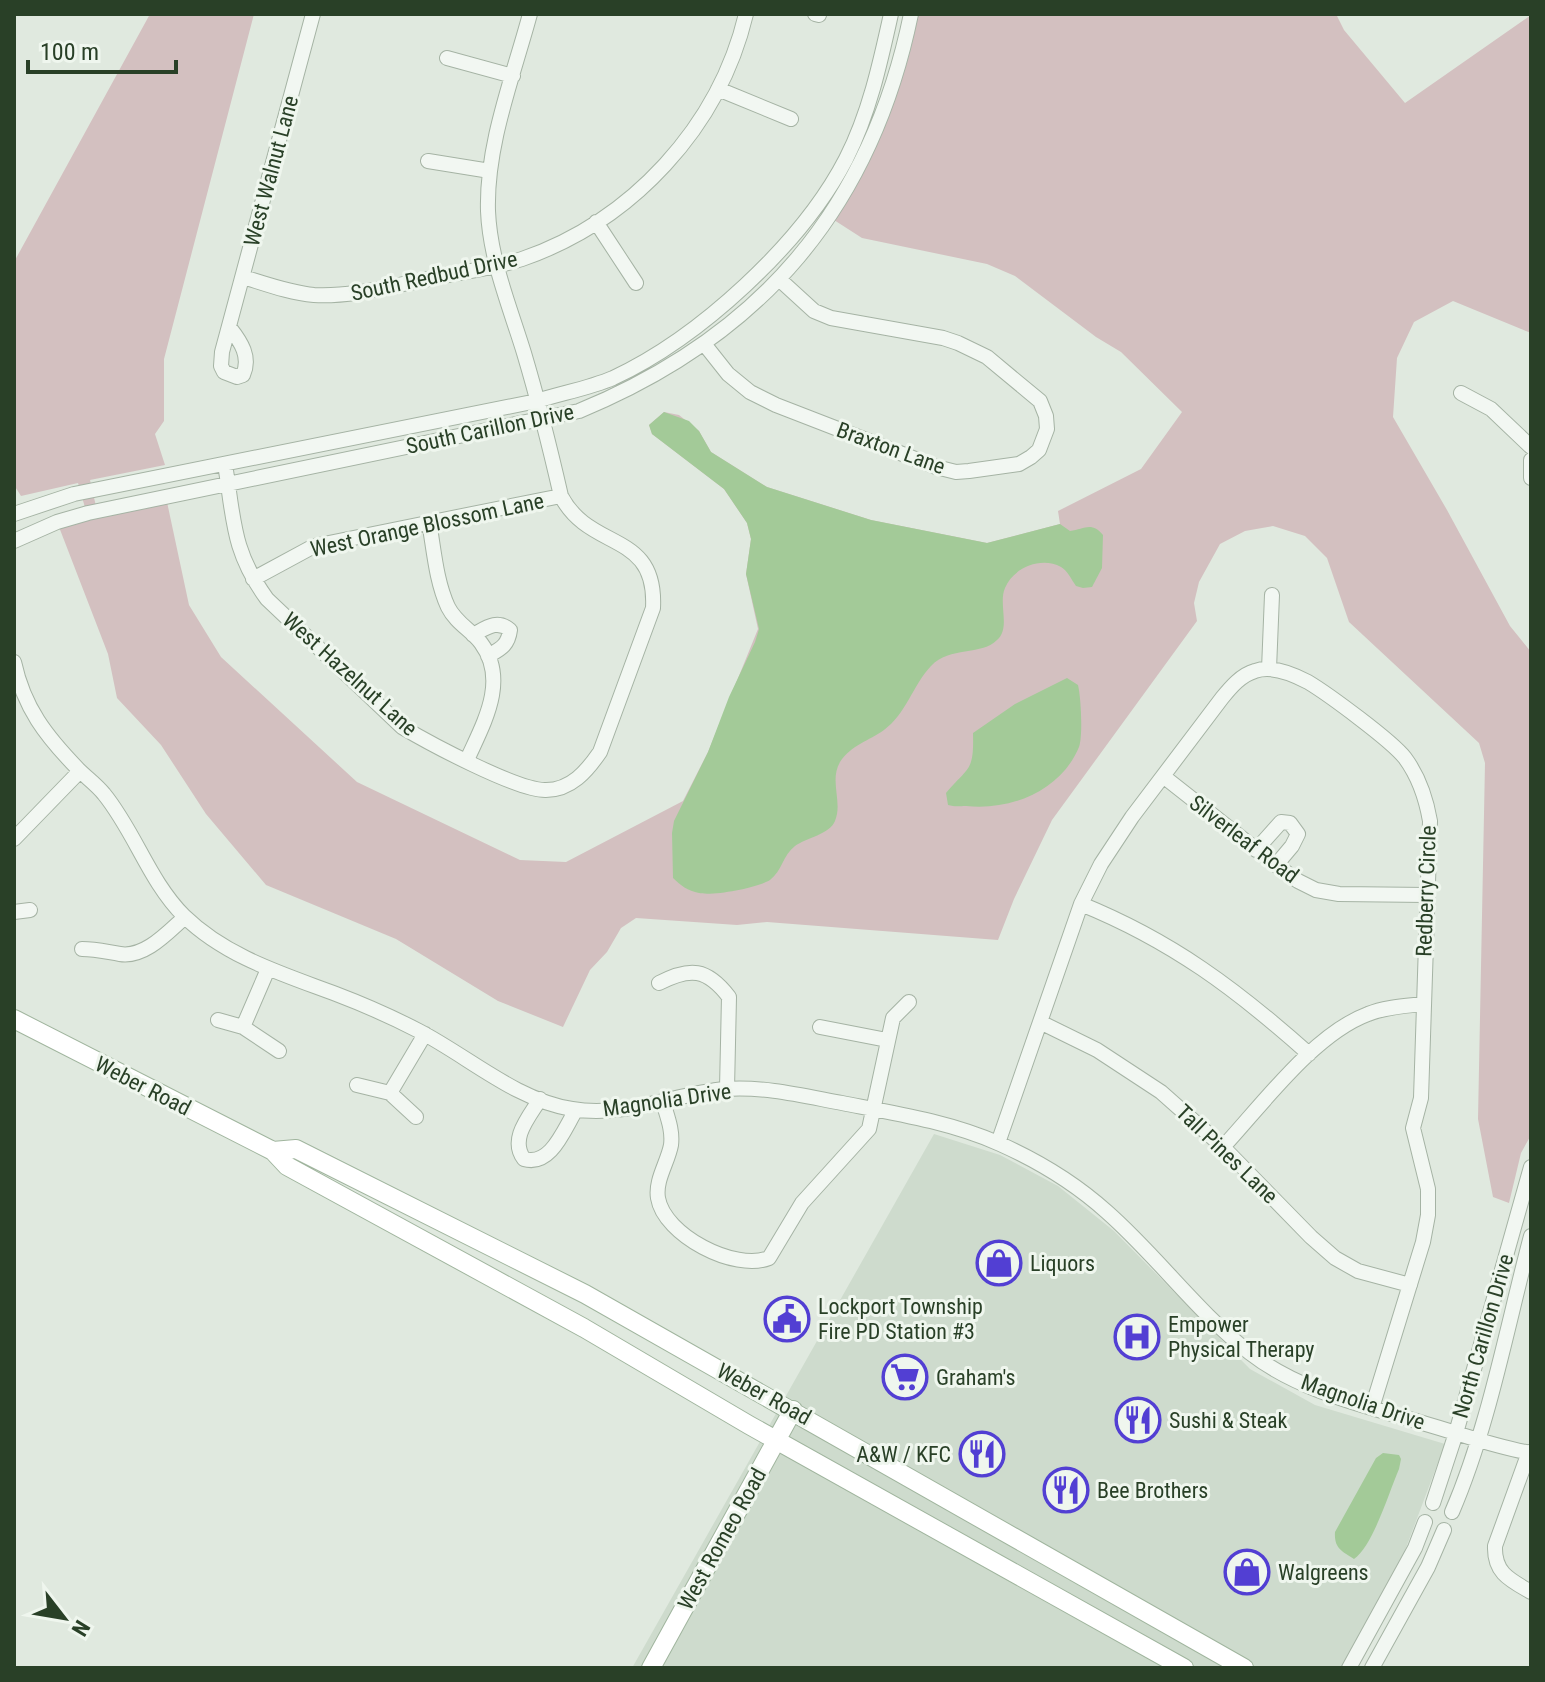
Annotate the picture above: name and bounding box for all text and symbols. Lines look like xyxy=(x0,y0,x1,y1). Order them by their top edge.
scale bar xyxy=(28,24,176,74)
text: 100 m xyxy=(40,38,99,66)
street label: West Walnut Lane xyxy=(239,93,303,249)
street label: South Redbud Drive xyxy=(348,246,520,306)
street label: South Carillon Drive xyxy=(404,399,576,459)
street label: Braxton Lane xyxy=(833,417,949,479)
street label: West Orange Blossom Lane xyxy=(308,488,546,562)
street label: West Hazelnut Lane xyxy=(278,607,422,741)
street label: Silverleaf Road xyxy=(1185,790,1303,888)
street label: Redberry Circle xyxy=(1411,825,1441,957)
street label: Weber Road xyxy=(91,1051,195,1121)
street label: Magnolia Drive xyxy=(601,1079,733,1121)
street label: Tall Pines Lane xyxy=(1171,1099,1283,1209)
shop icon: Liquors xyxy=(975,1239,1023,1287)
place label: Liquors xyxy=(1030,1251,1095,1276)
street label: North Carillon Drive xyxy=(1448,1251,1518,1421)
place label: Lockport Township Fire PD Station #3 xyxy=(818,1294,983,1344)
public building icon: Lockport Township Fire PD Station #3 xyxy=(763,1295,811,1343)
place label: Empower Physical Therapy xyxy=(1168,1312,1315,1362)
hospital icon: Empower Physical Therapy xyxy=(1113,1313,1161,1361)
supermarket icon: Graham's xyxy=(881,1353,929,1401)
street label: Weber Road xyxy=(713,1358,815,1430)
place label: Graham's xyxy=(936,1365,1015,1390)
street label: Magnolia Drive xyxy=(1298,1369,1428,1435)
restaurant icon: Sushi & Steak xyxy=(1114,1396,1162,1444)
place label: Sushi & Steak xyxy=(1169,1408,1288,1433)
restaurant icon: A&W / KFC xyxy=(958,1430,1006,1478)
place label: A&W / KFC xyxy=(856,1442,951,1467)
street label: West Romeo Road xyxy=(673,1464,771,1614)
restaurant icon: Bee Brothers xyxy=(1042,1466,1090,1514)
place label: Bee Brothers xyxy=(1097,1478,1208,1503)
shop icon: Walgreens xyxy=(1223,1548,1271,1596)
place label: Walgreens xyxy=(1278,1560,1369,1585)
north arrow xyxy=(24,1578,104,1658)
text: N xyxy=(67,1616,95,1640)

